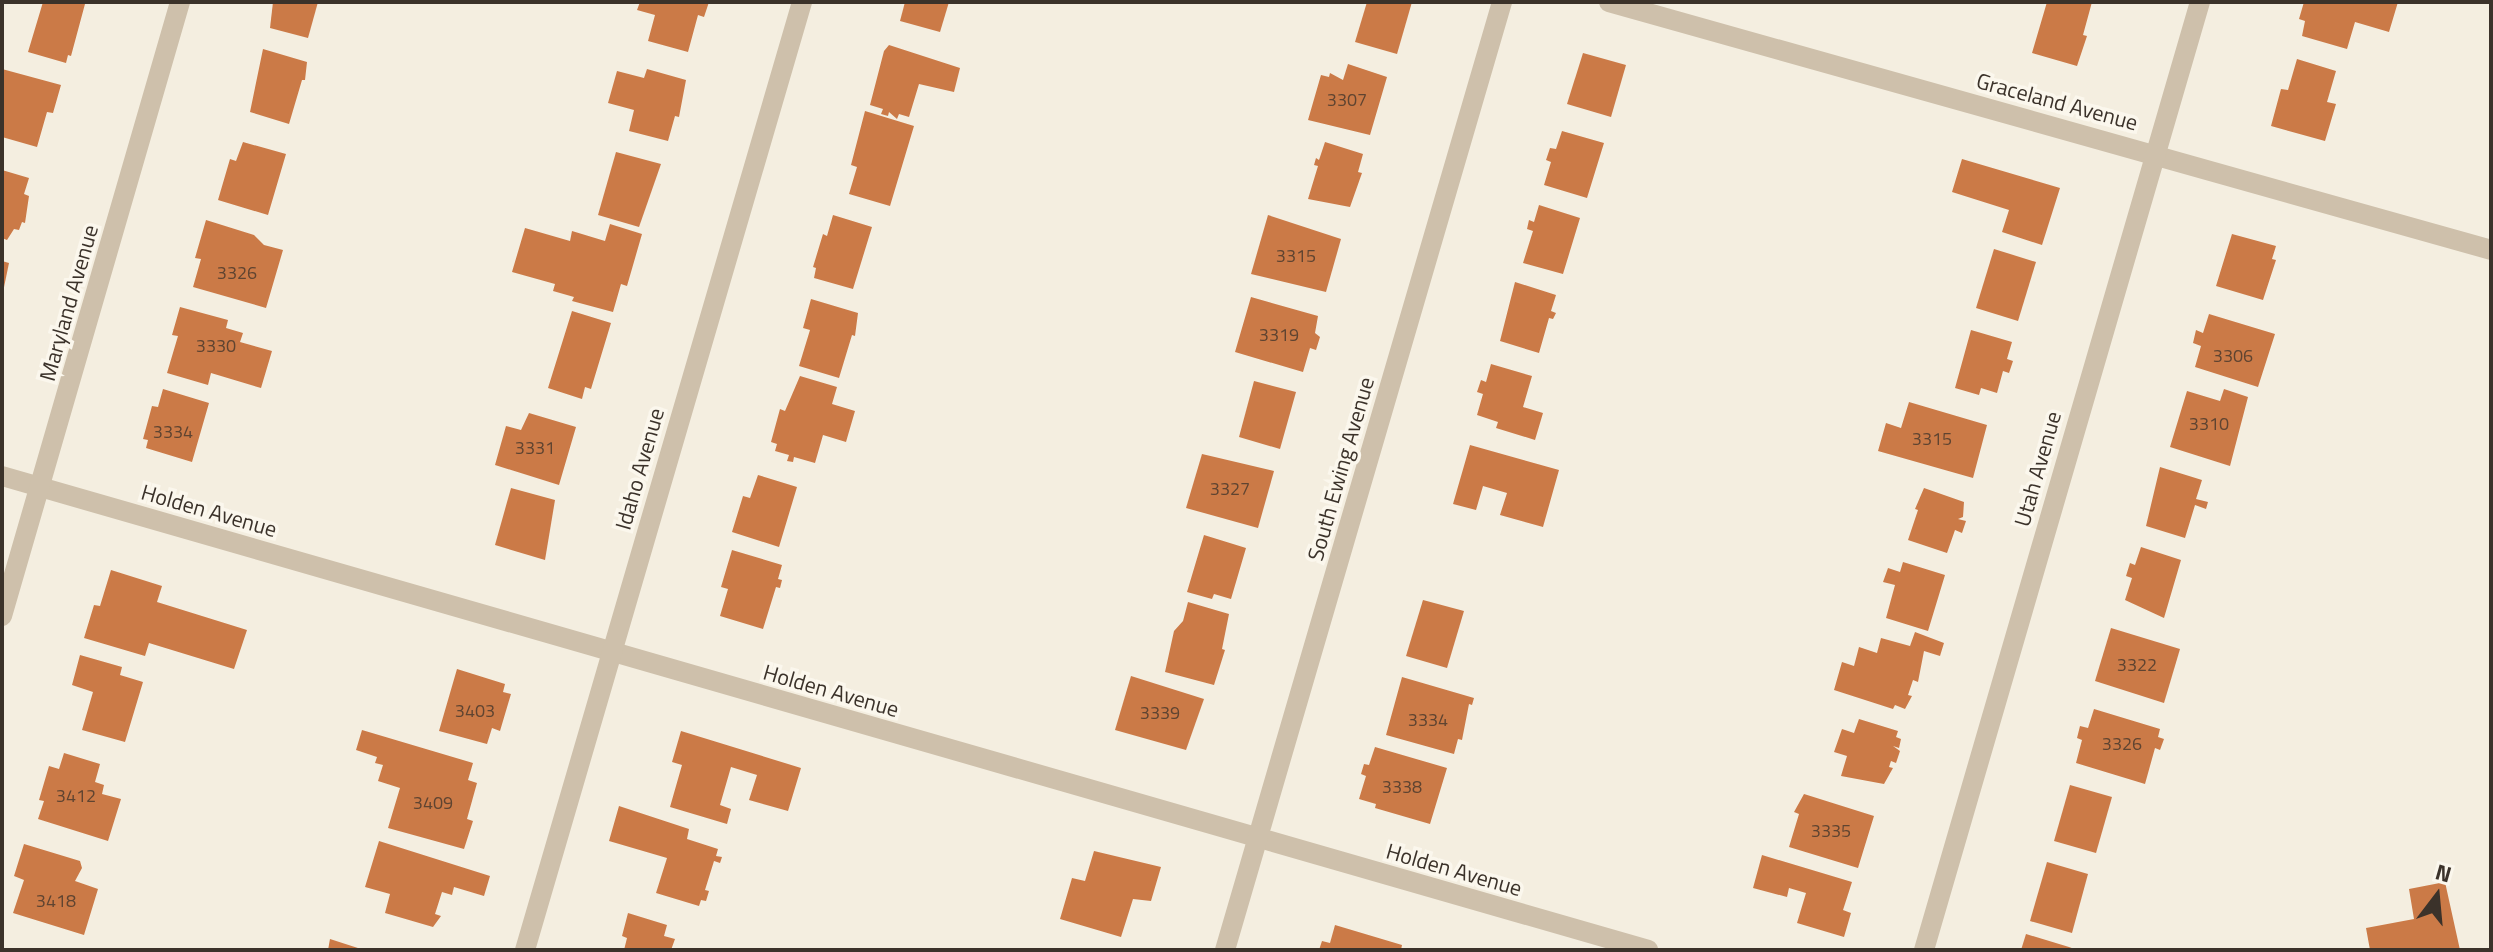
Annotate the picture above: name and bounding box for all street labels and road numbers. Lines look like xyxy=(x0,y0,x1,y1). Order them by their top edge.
street label: Graceland Avenue xyxy=(1973,68,2141,136)
street label: Maryland Avenue xyxy=(34,222,104,384)
street label: South Ewing Avenue xyxy=(1302,374,1380,564)
street label: Idaho Avenue xyxy=(610,405,670,533)
street label: Utah Avenue xyxy=(2009,408,2067,530)
street label: Holden Avenue xyxy=(138,479,280,543)
street label: Holden Avenue xyxy=(760,659,902,723)
street label: Holden Avenue xyxy=(1383,838,1525,902)

